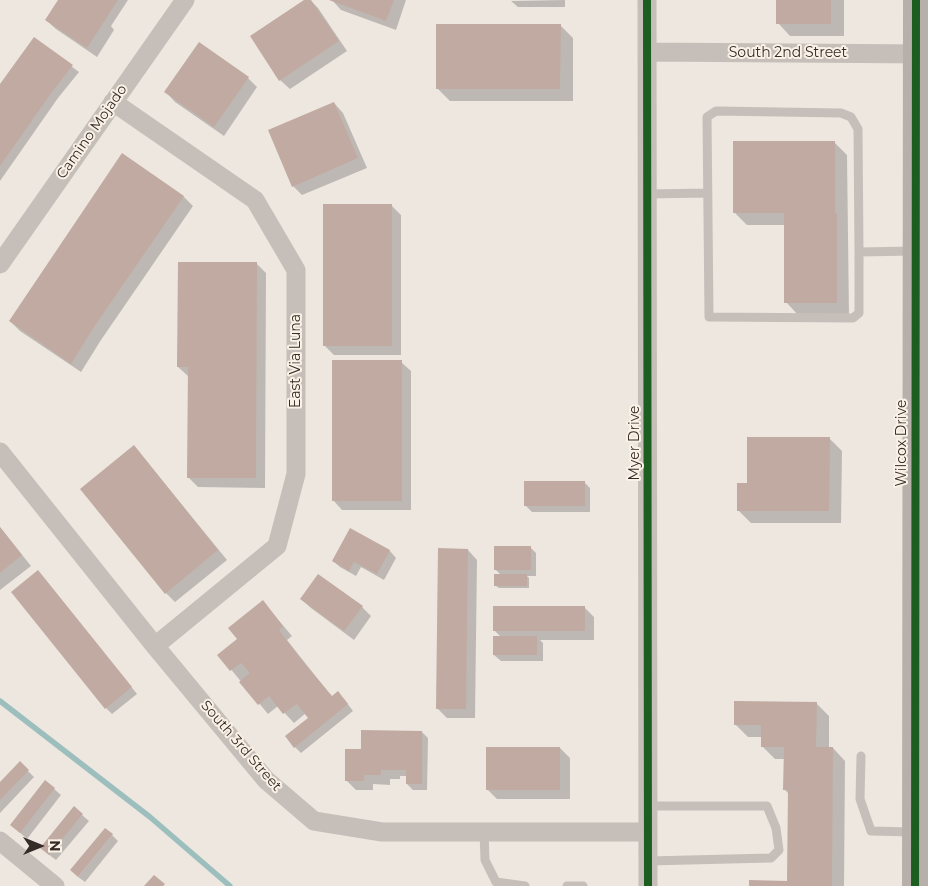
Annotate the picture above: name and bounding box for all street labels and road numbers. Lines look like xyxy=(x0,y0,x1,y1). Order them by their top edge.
street label: South 2nd Street xyxy=(729,45,847,61)
street label: Camino Mojado xyxy=(53,82,131,182)
street label: East Via Luna xyxy=(288,314,304,408)
street label: Wilcox Drive xyxy=(894,400,910,486)
street label: Myer Drive xyxy=(627,405,643,481)
street label: South 3rd Street xyxy=(197,697,285,795)

